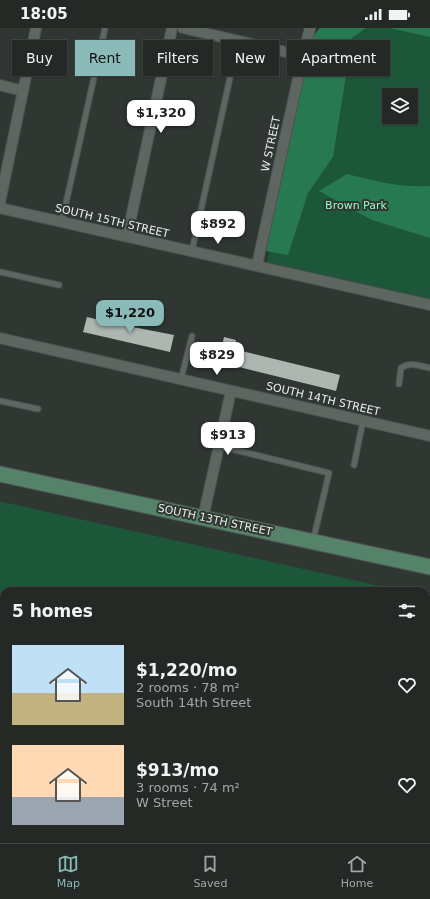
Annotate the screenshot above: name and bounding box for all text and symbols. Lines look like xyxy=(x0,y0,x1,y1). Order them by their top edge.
text: 18:05 xyxy=(20,5,68,23)
chip: Buy xyxy=(12,40,67,76)
chip: Rent xyxy=(75,40,135,76)
chip: Filters xyxy=(143,40,213,76)
chip: New xyxy=(221,40,279,76)
chip: Apartment xyxy=(287,40,390,76)
map controls xyxy=(382,88,418,124)
button: layers xyxy=(382,88,418,124)
pin: $1,320 xyxy=(128,100,194,134)
text: $1,320 xyxy=(136,105,186,120)
street label: W STREET xyxy=(259,115,283,173)
park label: Brown Park xyxy=(325,199,388,212)
street label: SOUTH 15TH STREET xyxy=(54,202,171,241)
pin: $892 xyxy=(194,211,242,245)
text: $892 xyxy=(200,216,236,231)
pin: $1,220 xyxy=(97,300,163,334)
text: $1,220 xyxy=(105,305,155,320)
pin: $829 xyxy=(193,342,241,376)
text: $829 xyxy=(199,347,235,362)
street label: SOUTH 14TH STREET xyxy=(265,380,382,419)
pin: $913 xyxy=(204,422,252,456)
text: $913 xyxy=(210,427,246,442)
street label: SOUTH 13TH STREET xyxy=(157,502,274,539)
icon: filters xyxy=(396,600,418,622)
text: 5 homes xyxy=(12,601,93,621)
text: $1,220/mo xyxy=(136,660,237,680)
icon: home xyxy=(44,661,92,709)
icon: heart xyxy=(396,674,418,696)
text: 2 rooms · 78 m² xyxy=(136,680,240,695)
text: South 14th Street xyxy=(136,695,251,710)
text: $913/mo xyxy=(136,760,219,780)
icon: home xyxy=(44,761,92,809)
icon: heart xyxy=(396,774,418,796)
text: 3 rooms · 74 m² xyxy=(136,780,240,795)
text: W Street xyxy=(136,795,193,810)
tab: Map xyxy=(57,853,80,890)
tab: Saved xyxy=(193,853,227,890)
tab: Home xyxy=(341,853,373,890)

